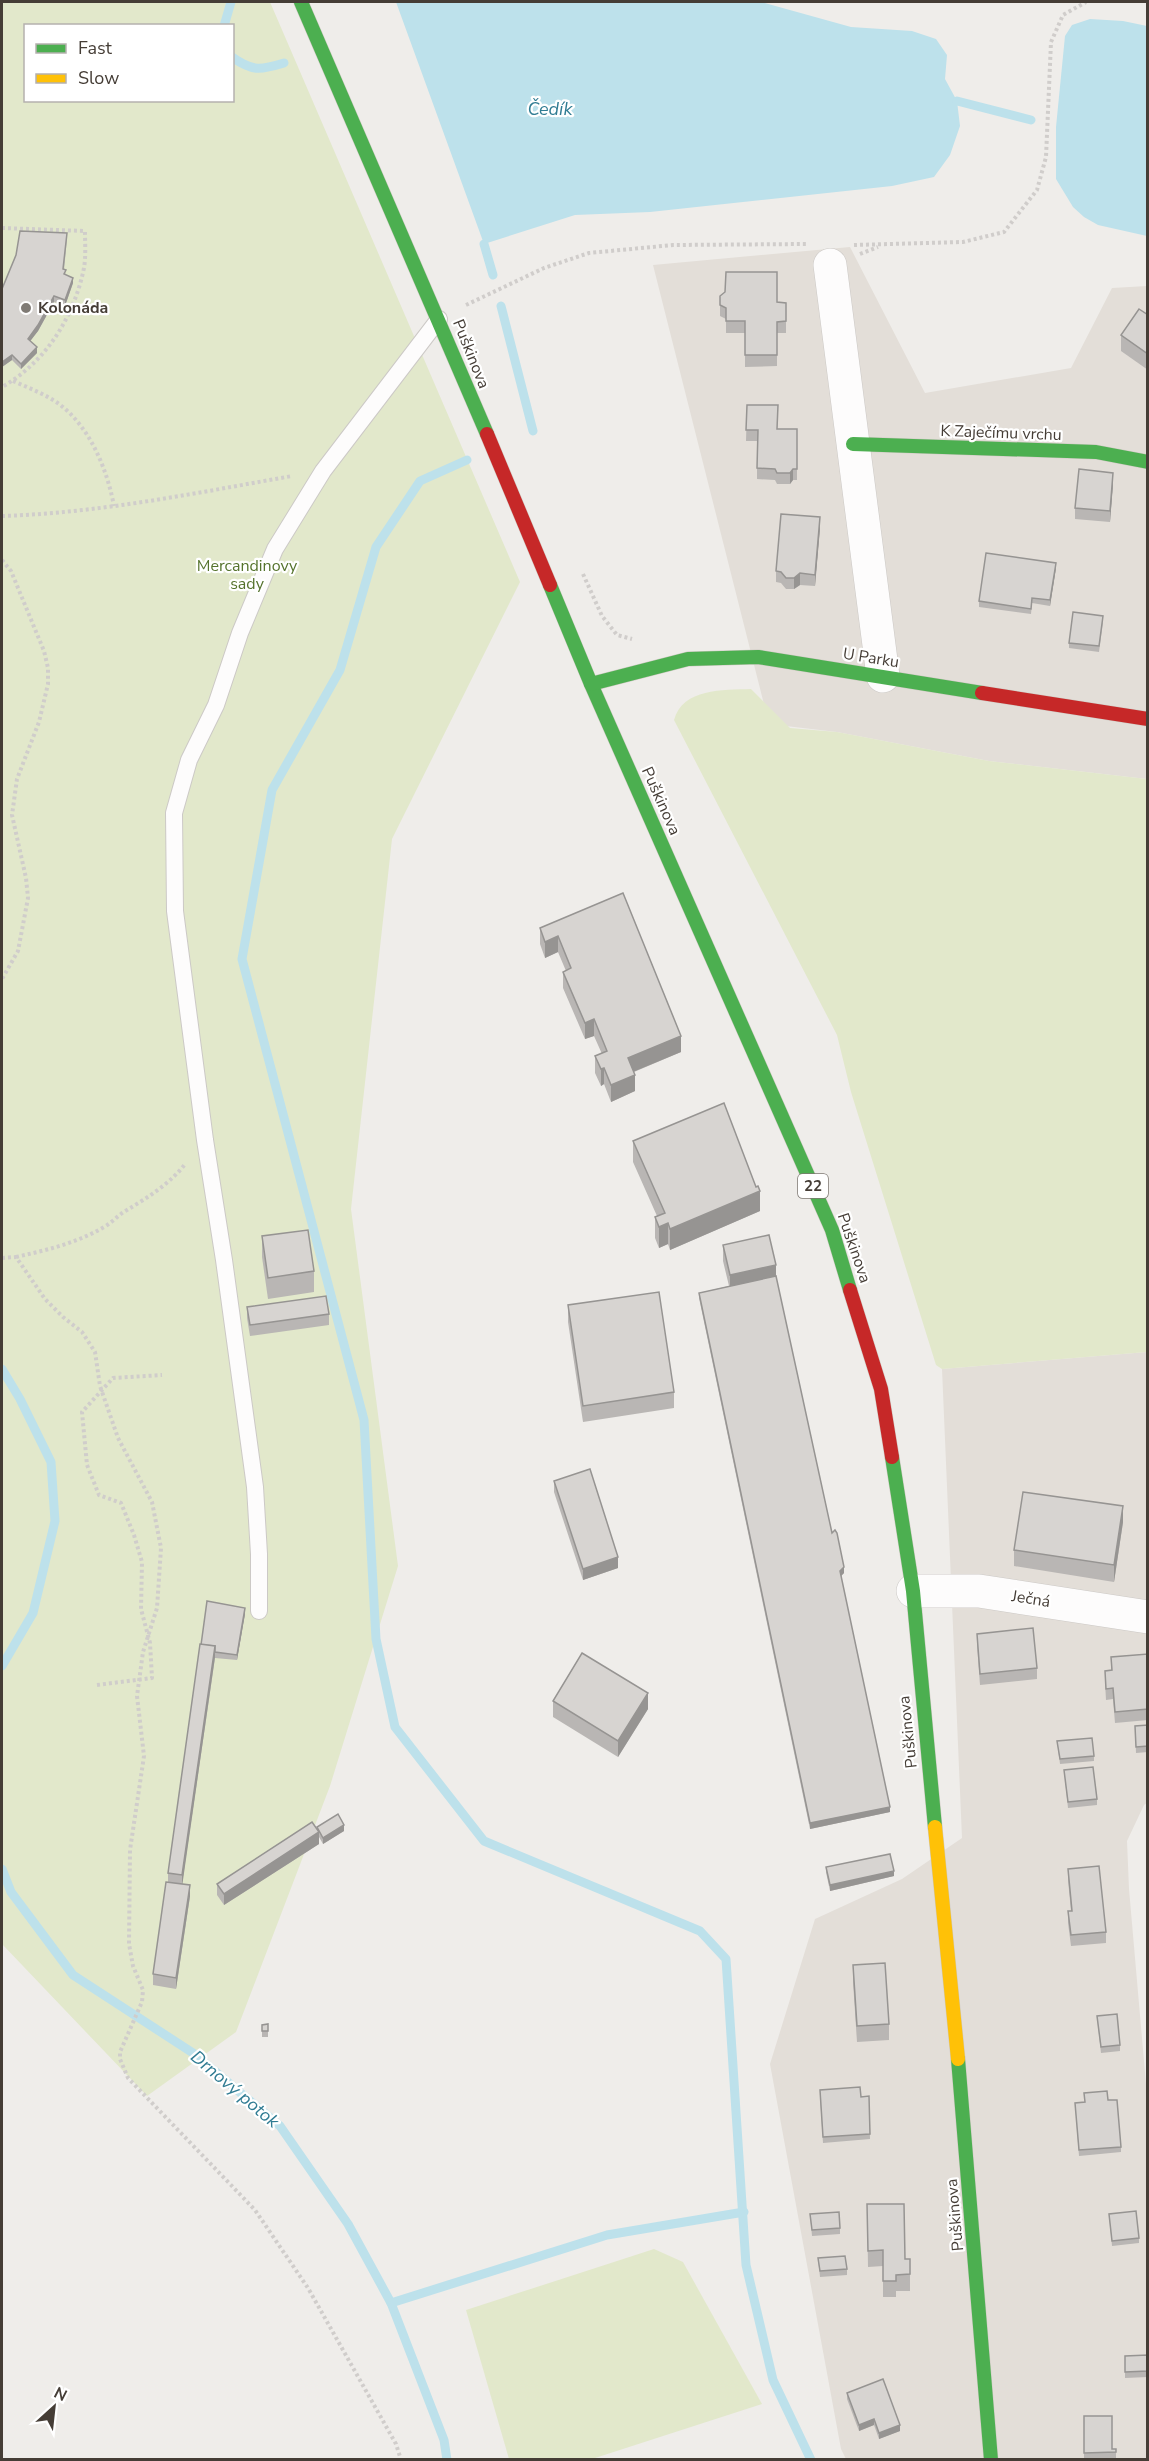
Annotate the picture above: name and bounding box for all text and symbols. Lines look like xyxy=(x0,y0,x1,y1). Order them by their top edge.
legend xyxy=(24,24,234,102)
text: Fast xyxy=(78,36,113,60)
text: Slow xyxy=(78,66,119,90)
water label: Čedík xyxy=(528,97,573,121)
place label: Kolonáda xyxy=(38,297,108,319)
marker: Kolonáda xyxy=(19,301,33,315)
street label: Puškinova xyxy=(447,316,495,392)
street label: K Zaječímu vrchu xyxy=(940,420,1062,446)
park label: Mercandinovy sady xyxy=(197,555,298,595)
street label: U Parku xyxy=(841,643,901,673)
street label: Puškinova xyxy=(636,763,686,839)
road number: 22 xyxy=(798,1174,828,1198)
street label: Puškinova xyxy=(832,1210,876,1286)
street label: Ječná xyxy=(1009,1585,1052,1613)
street label: Puškinova xyxy=(893,1695,923,1769)
water label: Drnový potok xyxy=(186,2045,285,2134)
street label: Puškinova xyxy=(941,2178,969,2252)
north arrow xyxy=(24,2377,84,2437)
text: N xyxy=(50,2382,71,2407)

